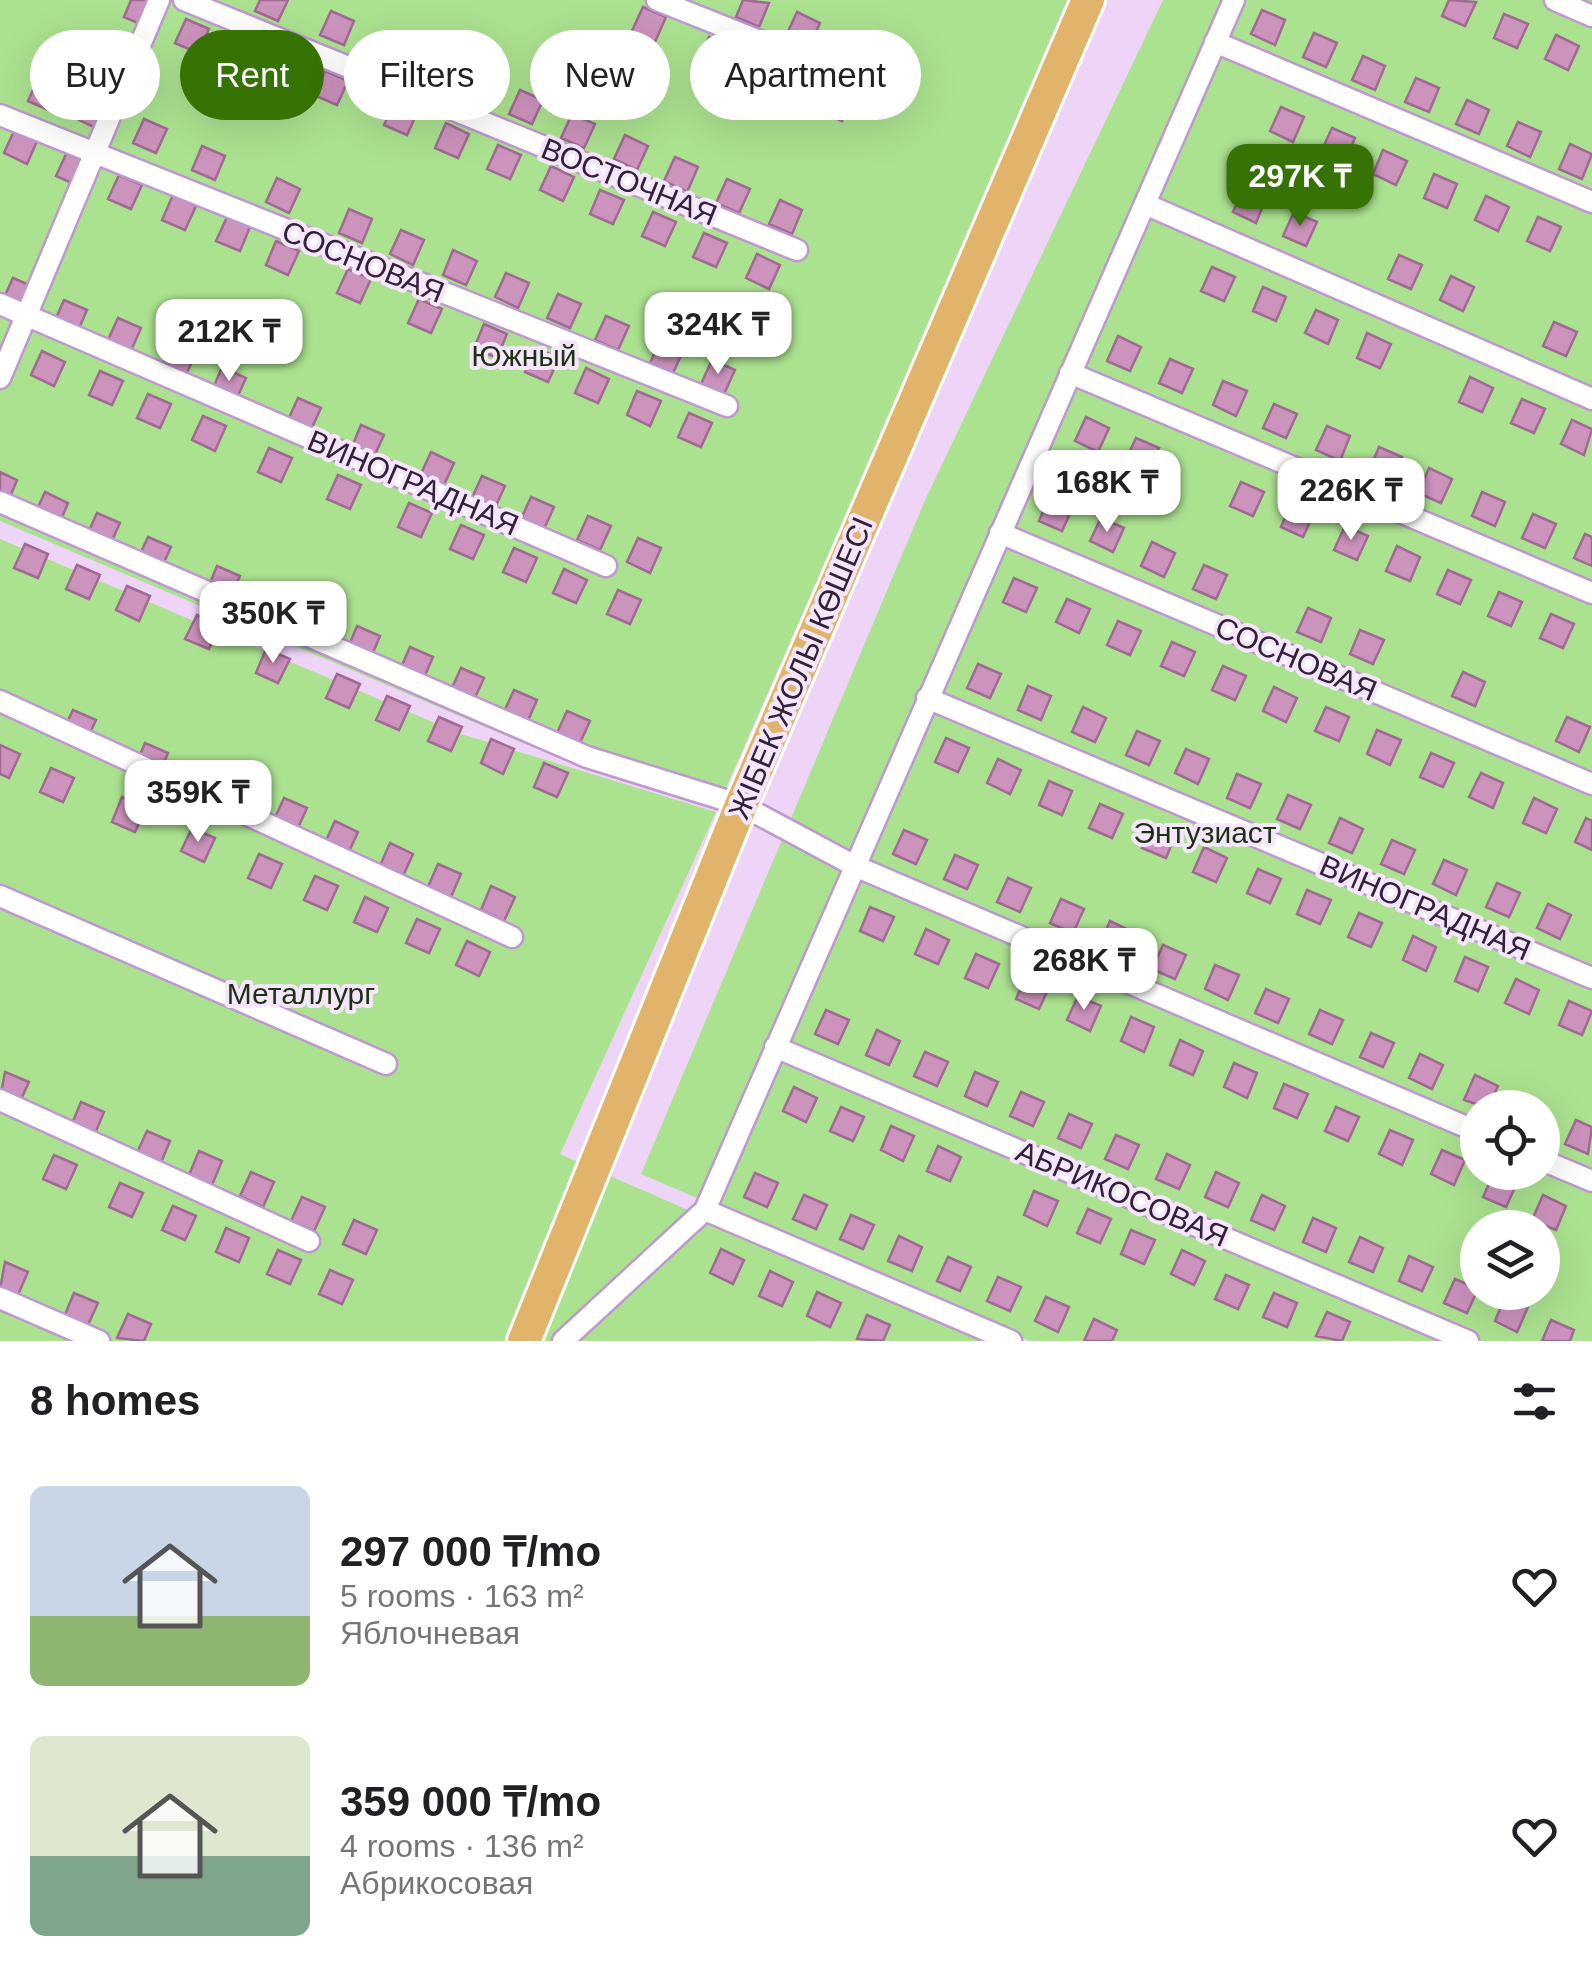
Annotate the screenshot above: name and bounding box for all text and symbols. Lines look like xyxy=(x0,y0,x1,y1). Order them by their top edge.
chip: Buy xyxy=(30,30,160,120)
chip: Rent xyxy=(180,30,324,120)
chip: Filters xyxy=(344,30,510,120)
chip: New xyxy=(530,30,670,120)
chip: Apartment xyxy=(690,30,921,120)
street label: ВОСТОЧНАЯ xyxy=(537,131,722,232)
pin: 297K ₸ xyxy=(1219,144,1381,229)
text: 297K ₸ xyxy=(1249,158,1351,194)
street label: СОСНОВАЯ xyxy=(277,214,449,309)
pin: 324K ₸ xyxy=(637,292,799,377)
pin: 212K ₸ xyxy=(148,299,310,384)
text: 324K ₸ xyxy=(667,306,769,342)
text: 212K ₸ xyxy=(178,313,280,349)
park label: Южный xyxy=(471,339,577,372)
street label: ВИНОГРАДНАЯ xyxy=(303,423,523,542)
pin: 168K ₸ xyxy=(1026,450,1188,535)
pin: 226K ₸ xyxy=(1270,458,1432,543)
text: 168K ₸ xyxy=(1056,464,1158,500)
text: 226K ₸ xyxy=(1300,472,1402,508)
street label: ЖІБЕК ЖОЛЫ КӨШЕСІ xyxy=(722,512,879,824)
pin: 350K ₸ xyxy=(192,581,354,666)
text: 350K ₸ xyxy=(222,595,324,631)
street label: СОСНОВАЯ xyxy=(1211,610,1382,707)
pin: 359K ₸ xyxy=(117,760,279,845)
text: 359K ₸ xyxy=(147,774,249,810)
park label: Энтузиаст xyxy=(1133,816,1277,849)
street label: ВИНОГРАДНАЯ xyxy=(1315,848,1535,967)
pin: 268K ₸ xyxy=(1003,928,1165,1013)
text: 268K ₸ xyxy=(1033,942,1135,978)
park label: Металлург xyxy=(227,977,375,1010)
map controls xyxy=(1460,1090,1560,1310)
button: locate xyxy=(1460,1090,1560,1190)
street label: АБРИКОСОВАЯ xyxy=(1011,1134,1233,1253)
button: layers xyxy=(1460,1210,1560,1310)
icon: filters xyxy=(1507,1374,1562,1429)
text: 8 homes xyxy=(30,1377,200,1424)
icon: home xyxy=(110,1526,230,1646)
text: 297 000 ₸/mo xyxy=(340,1528,601,1575)
icon: heart xyxy=(1507,1559,1562,1614)
text: 5 rooms · 163 m² xyxy=(340,1578,584,1614)
text: Яблочневая xyxy=(340,1615,520,1651)
icon: home xyxy=(110,1776,230,1896)
text: 359 000 ₸/mo xyxy=(340,1778,601,1825)
icon: heart xyxy=(1507,1809,1562,1864)
text: 4 rooms · 136 m² xyxy=(340,1828,584,1864)
text: Абрикосовая xyxy=(340,1865,533,1901)

